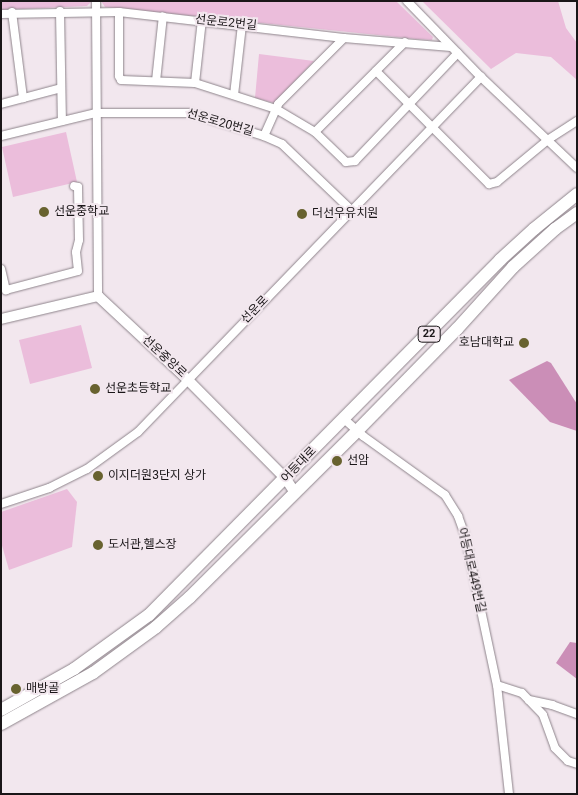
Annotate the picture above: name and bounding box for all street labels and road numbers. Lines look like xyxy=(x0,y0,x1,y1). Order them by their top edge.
street label: 선운로2번길 xyxy=(194,13,258,33)
street label: 선운로20번길 xyxy=(185,107,255,139)
street label: 선운로 xyxy=(238,293,272,327)
road number: 22 xyxy=(416,326,442,342)
street label: 선운중앙로 xyxy=(139,333,189,381)
street label: 어등대로 xyxy=(278,444,320,486)
street label: 어등대로449번길 xyxy=(454,526,488,614)

